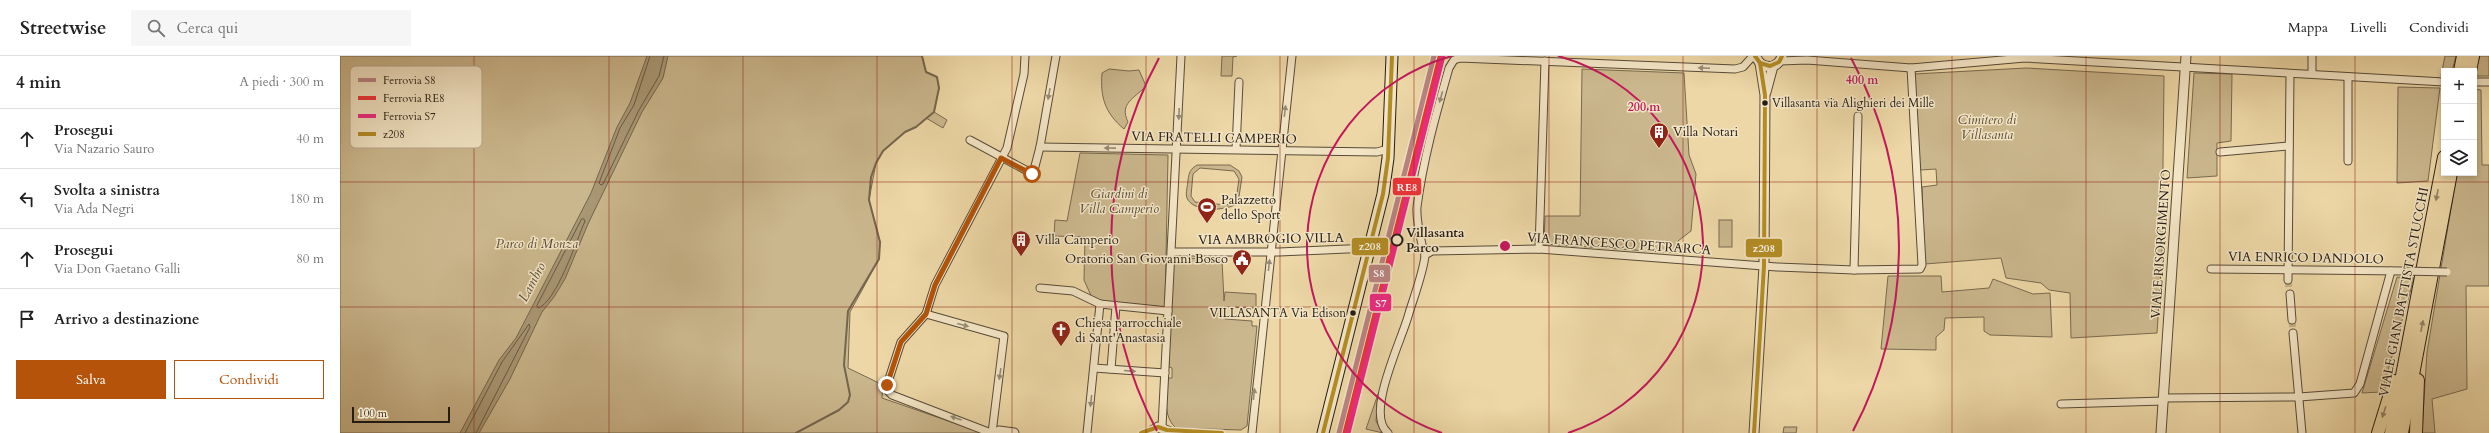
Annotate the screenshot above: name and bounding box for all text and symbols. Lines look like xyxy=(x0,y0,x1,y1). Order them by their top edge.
search box xyxy=(131,10,411,46)
text: Streetwise xyxy=(20,15,107,41)
icon: search xyxy=(145,17,167,39)
text: Cerca qui xyxy=(177,18,238,38)
text: Mappa xyxy=(2288,18,2328,37)
text: Livelli xyxy=(2350,18,2387,37)
text: Condividi xyxy=(2409,18,2469,37)
one-way arrow xyxy=(1698,65,1710,72)
legend xyxy=(350,66,482,148)
map controls xyxy=(2441,68,2477,176)
button: + xyxy=(2441,68,2477,104)
text: 4 min xyxy=(16,71,61,94)
text: 400 m xyxy=(1846,72,1879,88)
text: A piedi · 300 m xyxy=(239,73,324,91)
text: Ferrovia S8 xyxy=(383,73,436,88)
one-way arrow xyxy=(1046,88,1052,100)
text: Ferrovia RE8 xyxy=(383,91,445,106)
one-way arrow xyxy=(1438,91,1444,103)
place label: Villasanta via Alighieri dei Mille xyxy=(1772,95,1934,111)
marker: Villasanta via Alighieri dei Mille xyxy=(1760,98,1770,108)
text: 200 m xyxy=(1628,99,1661,115)
button: − xyxy=(2441,104,2477,140)
one-way arrow xyxy=(1282,105,1288,118)
one-way arrow xyxy=(1175,108,1182,120)
text: Ferrovia S7 xyxy=(383,109,436,124)
park label: Cimitero di Villasanta xyxy=(1958,111,2017,144)
text: Prosegui xyxy=(54,120,113,140)
building icon: Villa Notari xyxy=(1648,121,1670,149)
place label: Villa Notari xyxy=(1673,123,1739,141)
text: z208 xyxy=(383,127,405,142)
icon: ahead xyxy=(16,128,38,150)
street label: VIA FRATELLI CAMPERIO xyxy=(1131,128,1297,148)
text: 40 m xyxy=(296,130,324,148)
text: Via Nazario Sauro xyxy=(54,140,154,158)
button: layers xyxy=(2441,140,2477,176)
one-way arrow xyxy=(1103,145,1116,151)
route start xyxy=(1023,165,1041,183)
street label: VIALE RISORGIMENTO xyxy=(2147,169,2175,319)
line badge: RE8 xyxy=(1392,177,1422,196)
text: Svolta a sinistra xyxy=(54,180,160,200)
text: RE8 xyxy=(1397,180,1417,195)
park label: Giardini di Villa Camperio xyxy=(1079,185,1159,218)
street label: VIALE GIAN BATTISTA STUCCHI xyxy=(2375,186,2433,398)
icon: left xyxy=(16,188,38,210)
one-way arrow xyxy=(2433,189,2439,201)
text: 180 m xyxy=(290,190,324,208)
place label: Palazzetto dello Sport xyxy=(1221,191,1280,224)
sports icon: Palazzetto dello Sport xyxy=(1196,196,1218,224)
text: Via Ada Negri xyxy=(54,200,134,218)
place label: Villasanta Parco xyxy=(1406,224,1465,257)
building icon: Villa Camperio xyxy=(1010,229,1032,257)
street label: VIA AMBROGIO VILLA xyxy=(1198,229,1345,249)
street label: VIA FRANCESCO PETRARCA xyxy=(1526,229,1712,259)
place label: Villa Camperio xyxy=(1035,231,1119,249)
marker: Villasanta Parco xyxy=(1390,233,1404,247)
park label: Parco di Monza xyxy=(496,235,578,253)
line badge: z208 xyxy=(1351,237,1389,256)
line badge: z208 xyxy=(1745,238,1783,258)
text: z208 xyxy=(1359,239,1381,254)
centre of rings xyxy=(1498,239,1512,253)
text: Prosegui xyxy=(54,240,113,260)
text: z208 xyxy=(1753,241,1775,256)
icon: ahead xyxy=(16,248,38,270)
public building icon: Oratorio San Giovanni Bosco xyxy=(1231,248,1253,276)
street label: VIA ENRICO DANDOLO xyxy=(2228,248,2384,268)
text: 80 m xyxy=(296,250,324,268)
place label: Oratorio San Giovanni Bosco xyxy=(1065,250,1228,268)
water label: Lambro xyxy=(514,258,551,305)
one-way arrow xyxy=(1265,259,1272,271)
text: Via Don Gaetano Galli xyxy=(54,260,180,278)
line badge: S8 xyxy=(1368,264,1391,283)
text: S8 xyxy=(1373,266,1385,281)
line badge: S7 xyxy=(1369,293,1392,312)
text: S7 xyxy=(1375,296,1387,311)
place label: VILLASANTA Via Edison xyxy=(1210,305,1346,321)
icon: arrive xyxy=(16,308,38,330)
marker: VILLASANTA Via Edison xyxy=(1348,308,1358,318)
text: Arrivo a destinazione xyxy=(54,309,200,329)
place label: Chiesa parrocchiale di Sant'Anastasia xyxy=(1075,314,1182,347)
church icon: Chiesa parrocchiale di Sant'Anastasia xyxy=(1050,319,1072,347)
one-way arrow xyxy=(2420,320,2426,332)
one-way arrow xyxy=(958,322,970,328)
button: Salva xyxy=(16,360,166,399)
button: Condividi xyxy=(174,360,324,399)
one-way arrow xyxy=(1124,367,1136,374)
one-way arrow xyxy=(997,368,1003,380)
route end xyxy=(878,376,896,394)
one-way arrow xyxy=(1251,388,1257,400)
one-way arrow xyxy=(1087,395,1094,407)
scale bar xyxy=(352,405,450,424)
text: 100 m xyxy=(358,406,387,421)
one-way arrow xyxy=(2381,406,2387,418)
one-way arrow xyxy=(949,415,961,421)

